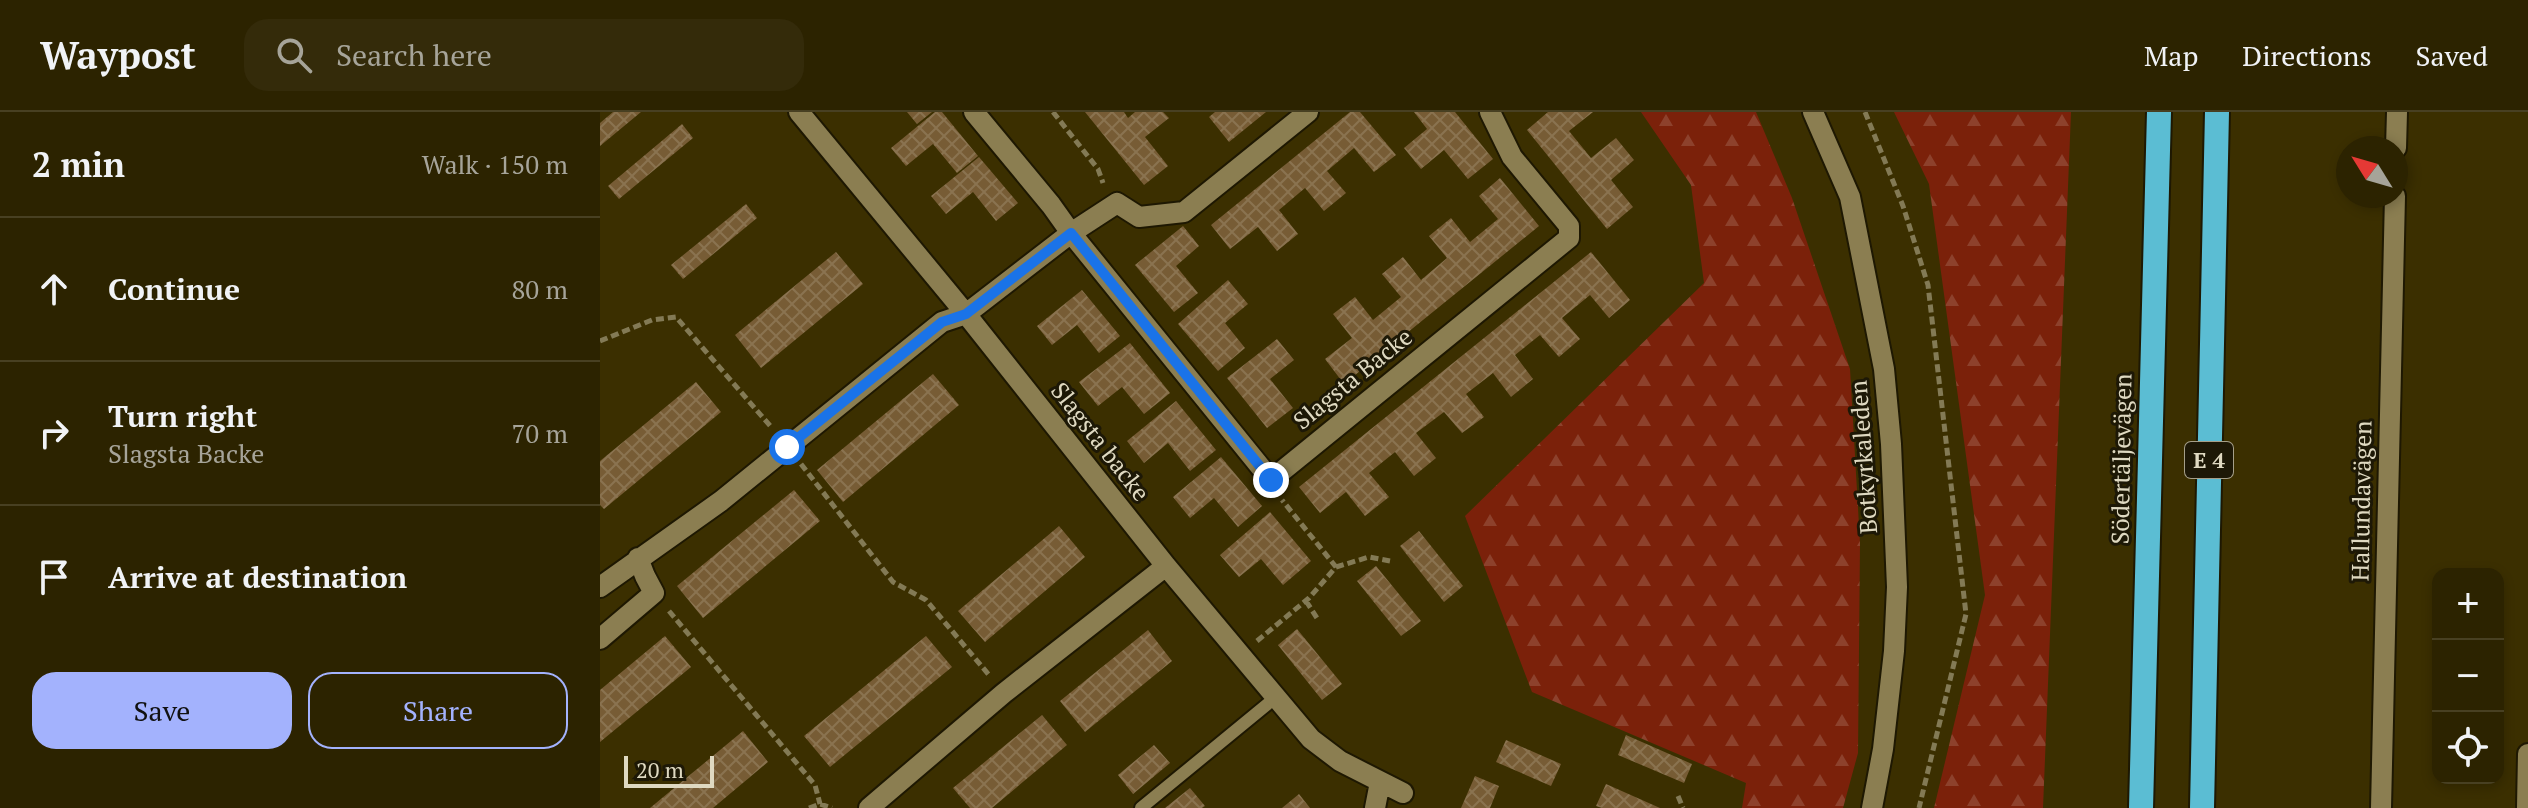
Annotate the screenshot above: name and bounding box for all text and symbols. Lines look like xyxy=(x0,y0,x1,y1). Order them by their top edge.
search box xyxy=(244,19,804,91)
text: Waypost xyxy=(40,30,196,80)
icon: search xyxy=(272,33,316,77)
text: Search here xyxy=(336,35,492,75)
text: Map xyxy=(2144,37,2198,74)
text: Directions xyxy=(2242,37,2372,74)
text: Saved xyxy=(2416,37,2488,74)
north arrow xyxy=(2336,136,2408,208)
text: 2 min xyxy=(32,142,125,187)
text: Walk · 150 m xyxy=(422,147,568,181)
icon: ahead xyxy=(32,267,76,311)
text: Continue xyxy=(108,269,240,309)
text: 80 m xyxy=(512,272,568,306)
street label: Slagsta Backe xyxy=(1286,320,1419,436)
street label: Södertäljevägen xyxy=(2104,373,2138,545)
street label: Slagsta backe xyxy=(1044,375,1157,507)
street label: Botkyrkaleden xyxy=(1842,379,1884,535)
text: Turn right xyxy=(108,396,257,436)
icon: right xyxy=(32,411,76,455)
text: 70 m xyxy=(512,416,568,450)
street label: Hallundavägen xyxy=(2344,420,2378,582)
route start xyxy=(769,429,805,465)
text: Slagsta Backe xyxy=(108,436,264,470)
road number: E 4 xyxy=(2185,442,2233,478)
route end xyxy=(1253,462,1289,498)
icon: arrive xyxy=(32,555,76,599)
text: Arrive at destination xyxy=(108,557,407,597)
map controls xyxy=(2432,568,2504,784)
button: + xyxy=(2432,568,2504,640)
button: − xyxy=(2432,640,2504,712)
button: Save xyxy=(32,672,292,749)
button: Share xyxy=(308,672,568,749)
button: locate xyxy=(2432,712,2504,784)
scale bar xyxy=(624,752,714,788)
text: 20 m xyxy=(636,755,684,784)

